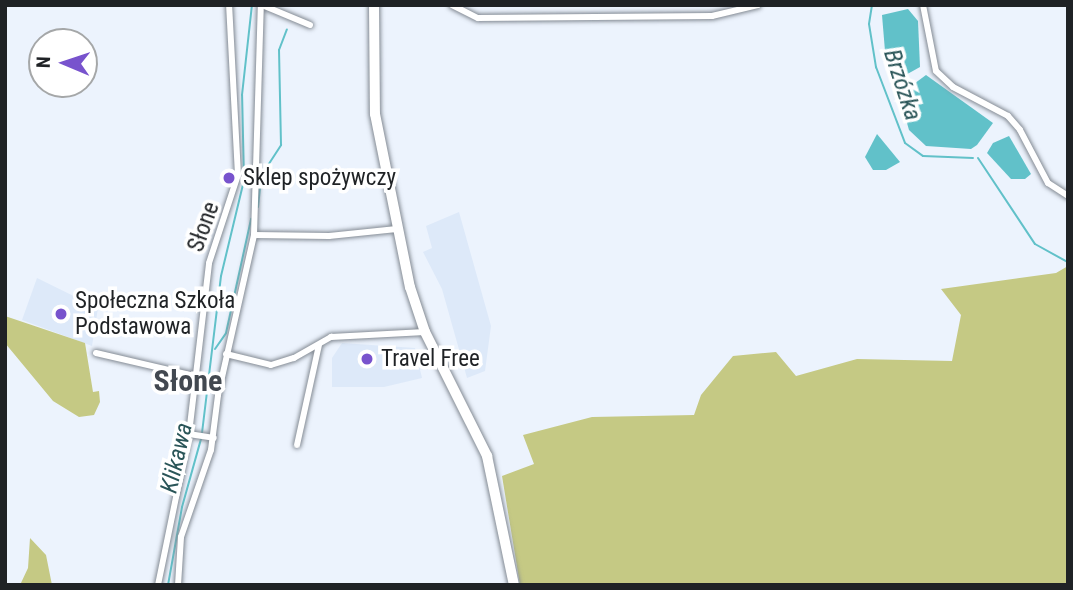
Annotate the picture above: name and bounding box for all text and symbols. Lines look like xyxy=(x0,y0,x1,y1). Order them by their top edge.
north arrow xyxy=(28,28,98,98)
water label: Brzózka xyxy=(877,46,927,124)
text: N xyxy=(32,56,55,69)
place label: Sklep spożywczy xyxy=(243,164,396,192)
marker: Sklep spożywczy xyxy=(221,170,237,186)
street label: Słone xyxy=(182,198,226,256)
place label: Społeczna Szkoła Podstawowa xyxy=(75,287,235,341)
marker: Społeczna Szkoła Podstawowa xyxy=(53,306,69,322)
place label: Travel Free xyxy=(381,345,480,373)
marker: Travel Free xyxy=(359,351,375,367)
district label: Słone xyxy=(154,363,222,399)
water label: Klikawa xyxy=(155,420,199,496)

